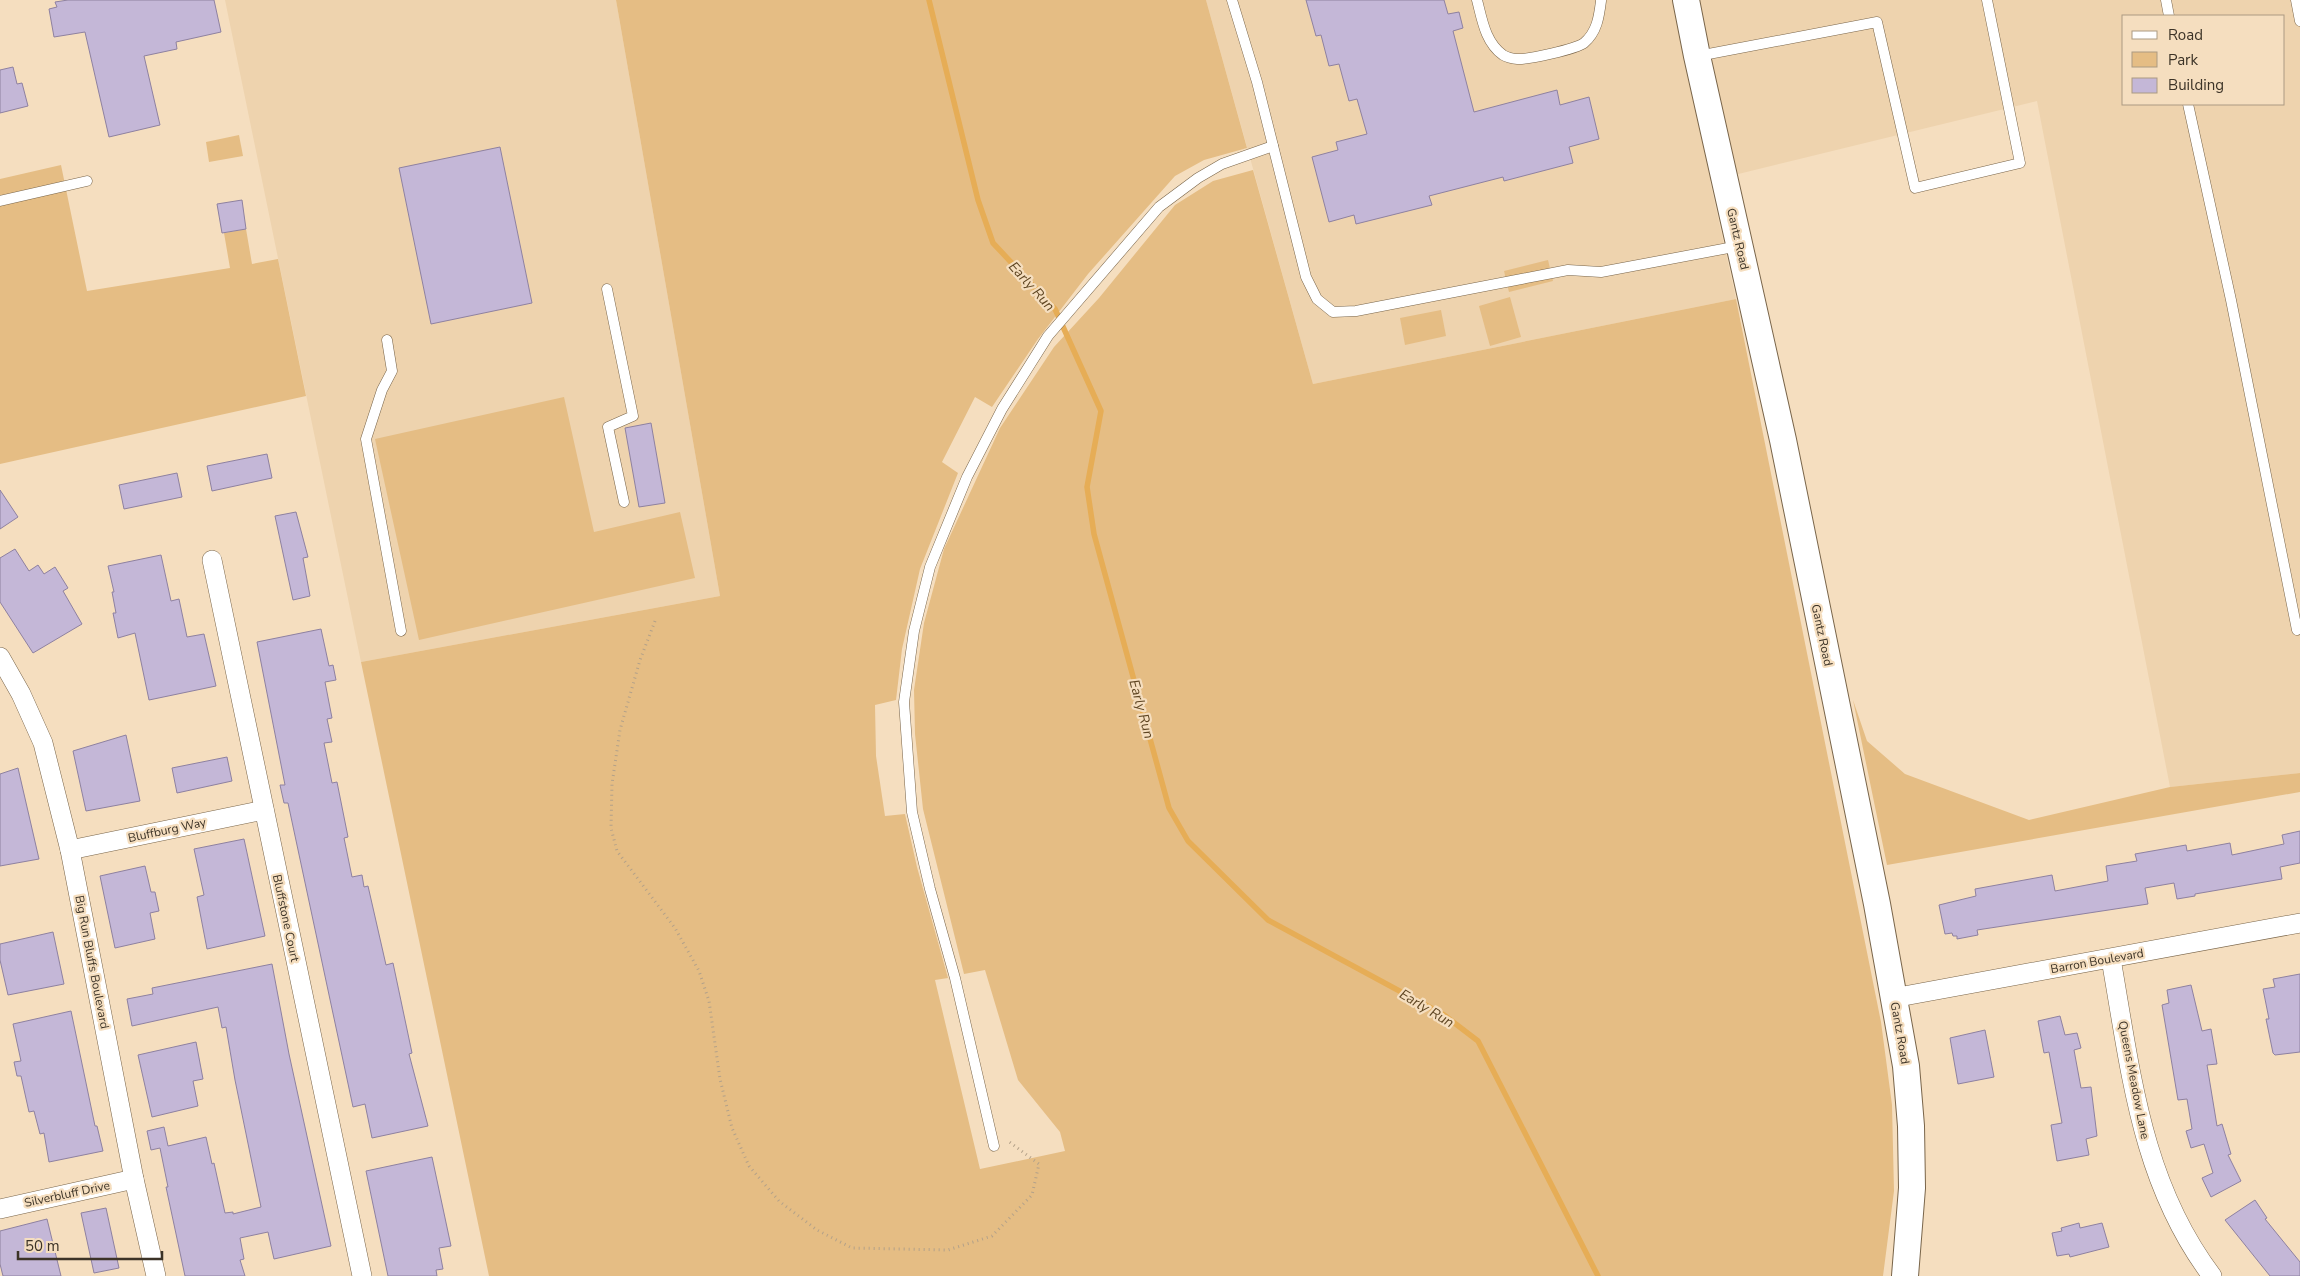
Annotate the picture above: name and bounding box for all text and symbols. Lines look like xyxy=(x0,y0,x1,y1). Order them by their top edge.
legend xyxy=(2122,15,2285,105)
text: Road xyxy=(2168,25,2203,45)
text: Park xyxy=(2168,50,2198,70)
text: Building xyxy=(2168,75,2224,95)
street label: Gantz Road xyxy=(1723,207,1753,271)
water label: Early Run xyxy=(1004,258,1059,315)
street label: Gantz Road xyxy=(1808,603,1836,667)
water label: Early Run xyxy=(1125,677,1159,741)
street label: Bluffburg Way xyxy=(127,814,208,846)
street label: Bluffstone Court xyxy=(269,873,303,964)
street label: Big Run Bluffs Boulevard xyxy=(71,894,113,1030)
street label: Barron Boulevard xyxy=(2049,945,2145,977)
water label: Early Run xyxy=(1396,985,1458,1032)
street label: Gantz Road xyxy=(1887,1001,1913,1065)
street label: Queens Meadow Lane xyxy=(2115,1019,2153,1141)
street label: Silverbluff Drive xyxy=(23,1177,111,1211)
scale bar xyxy=(18,1228,161,1260)
text: 50 m xyxy=(25,1236,60,1256)

